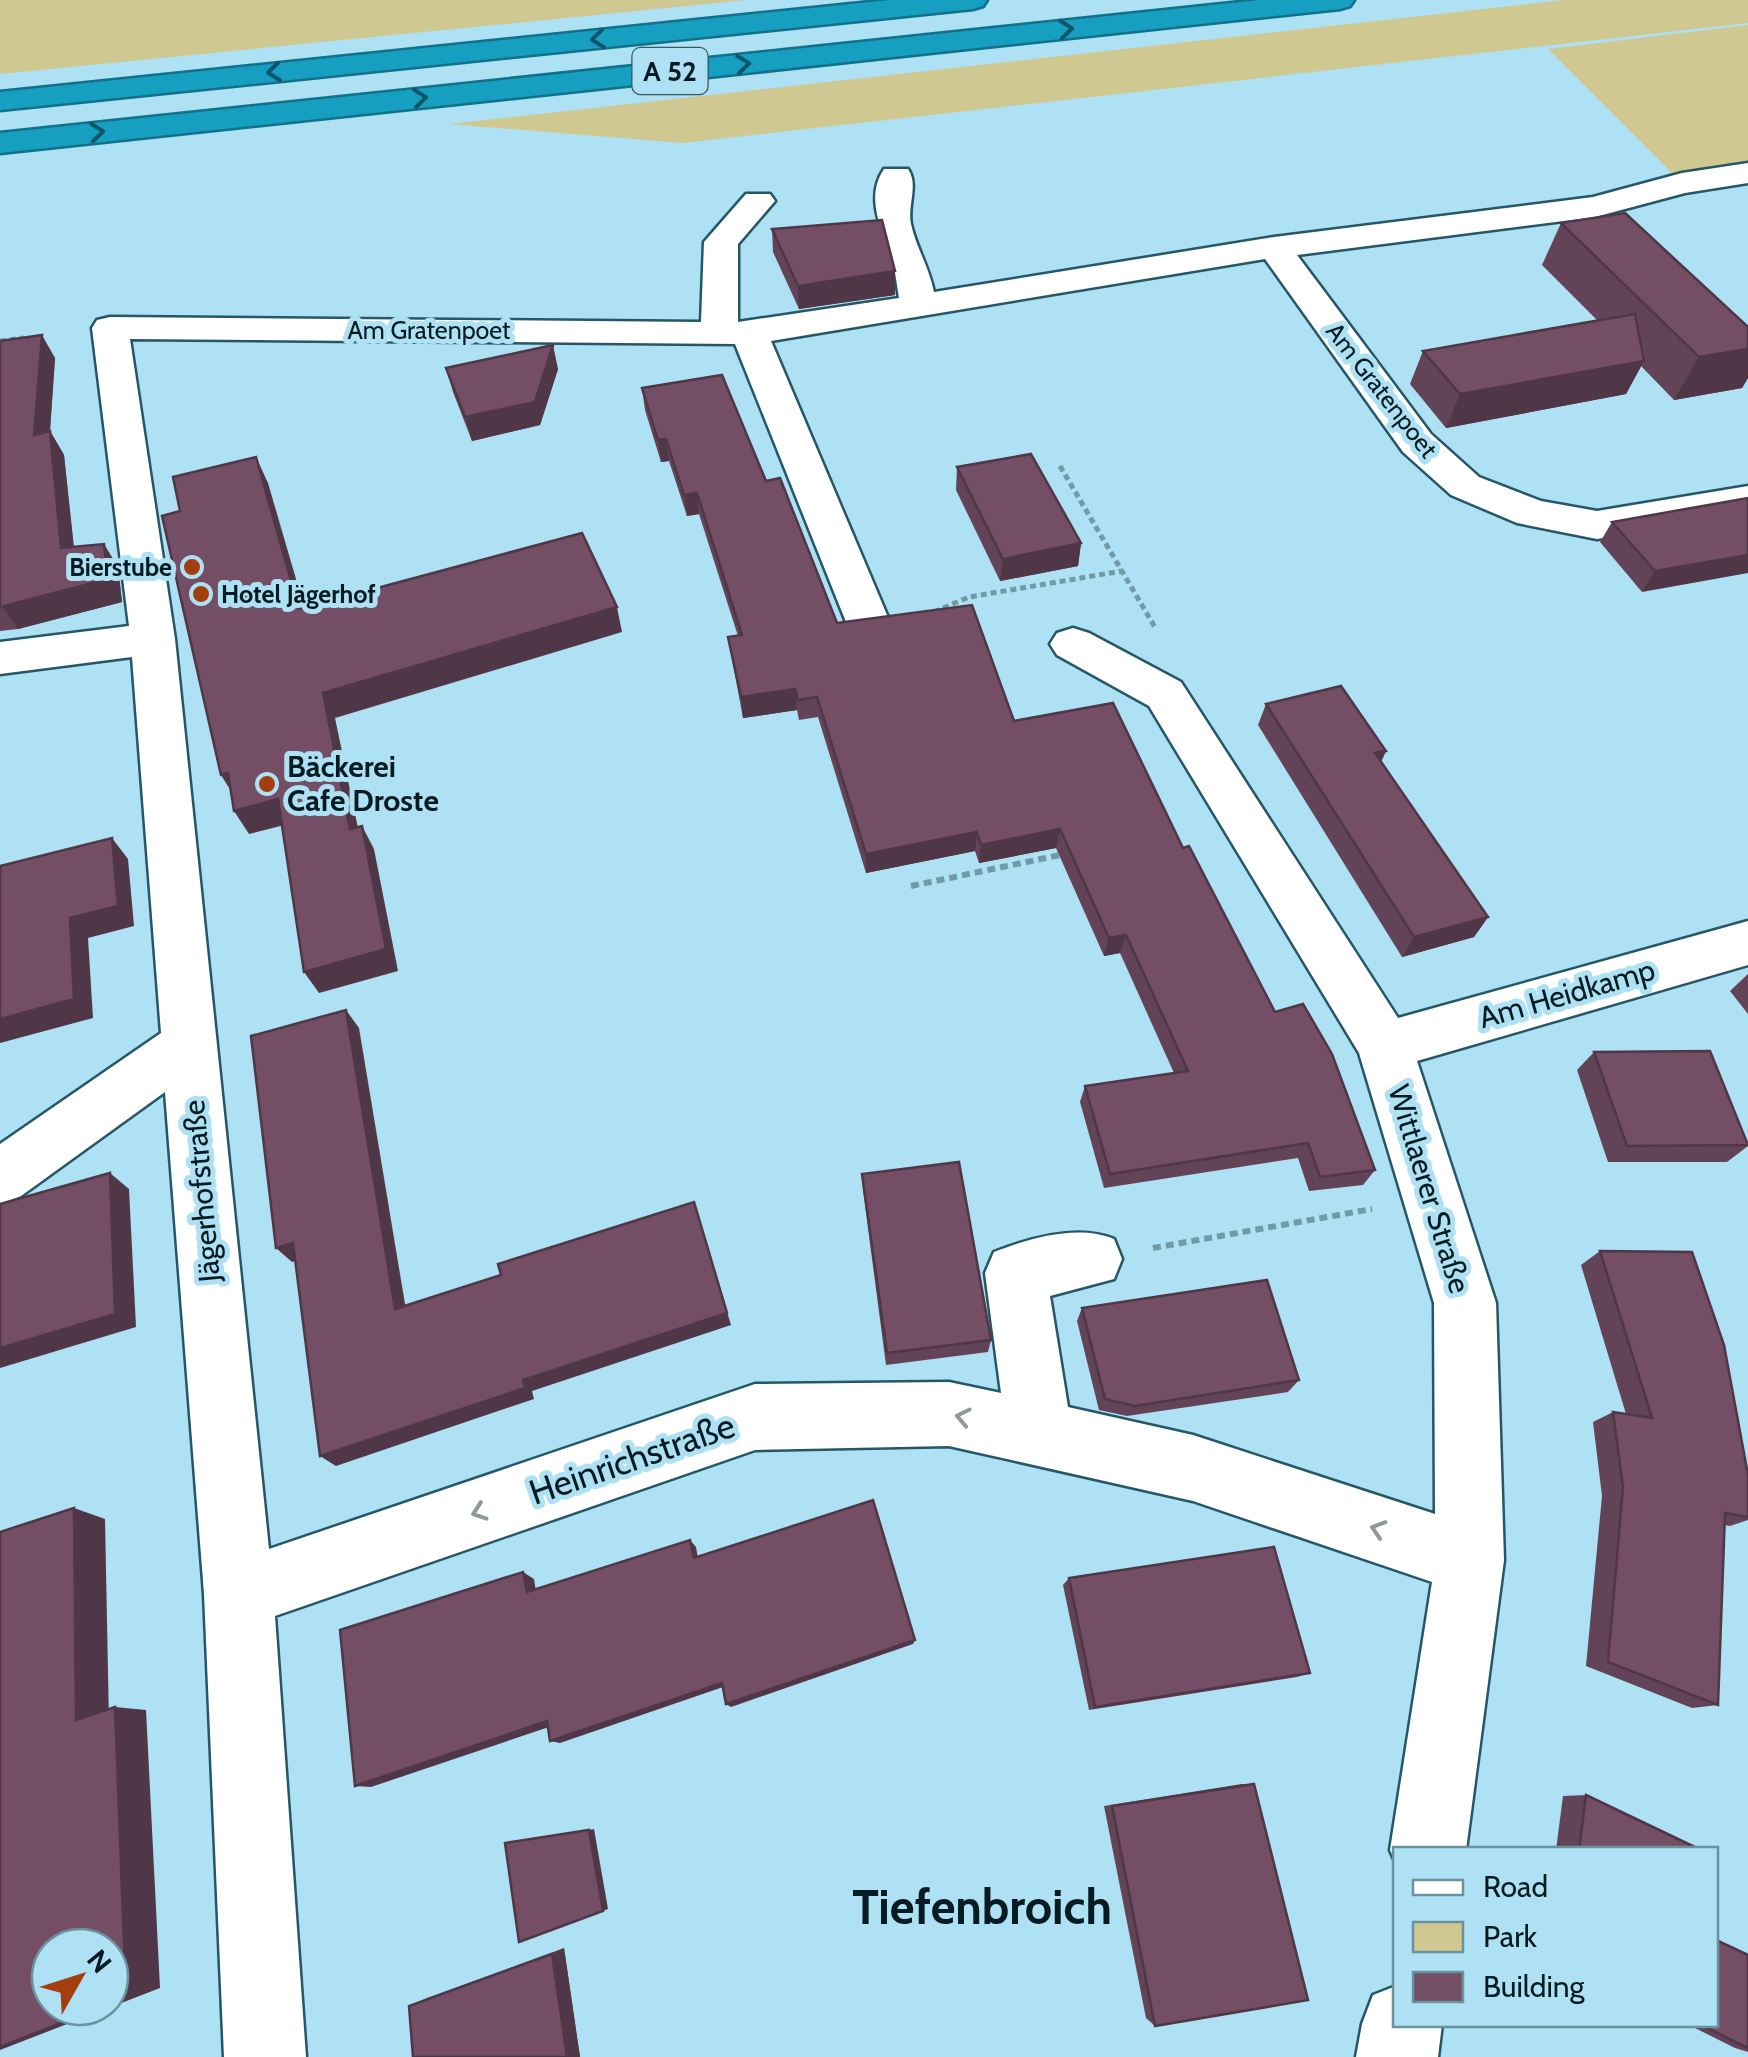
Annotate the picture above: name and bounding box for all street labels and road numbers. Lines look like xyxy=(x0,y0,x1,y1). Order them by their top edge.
road number: A 52 xyxy=(632,48,708,94)
street label: Am Gratenpoet xyxy=(347,315,511,345)
street label: Am Gratenpoet xyxy=(1320,317,1444,464)
street label: Am Heidkamp xyxy=(1475,951,1659,1036)
street label: Wittlaerer Straße xyxy=(1380,1080,1479,1297)
street label: Jägerhofstraße xyxy=(175,1098,228,1285)
street label: Heinrichstraße xyxy=(524,1403,740,1514)

